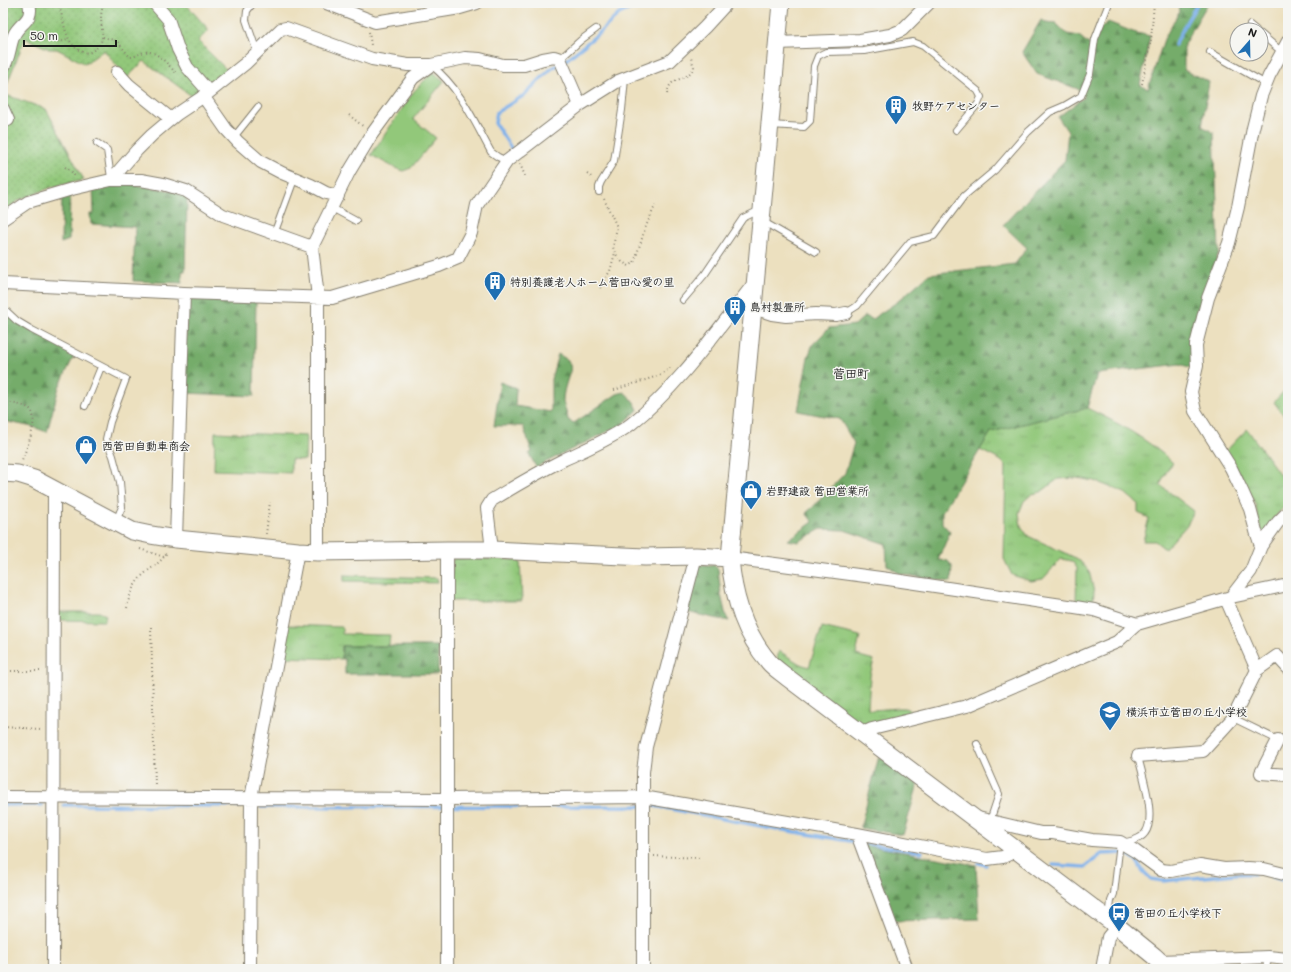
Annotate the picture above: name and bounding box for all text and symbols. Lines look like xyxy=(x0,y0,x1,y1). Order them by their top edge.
scale bar xyxy=(24,22,116,48)
north arrow xyxy=(1229,22,1269,62)
text: N xyxy=(1246,24,1259,41)
text: 50 m xyxy=(30,27,58,43)
building icon: 牧野ケアセンター xyxy=(883,93,909,126)
place label: 牧野ケアセンター xyxy=(912,98,1000,113)
building icon: 特別養護老人ホーム菅田心愛の里 xyxy=(482,269,508,302)
place label: 特別養護老人ホーム菅田心愛の里 xyxy=(510,274,675,289)
building icon: 島村製畳所 xyxy=(722,294,748,327)
place label: 島村製畳所 xyxy=(750,299,805,314)
district label: 菅田町 xyxy=(833,365,869,381)
shop icon: 西菅田自動車商会 xyxy=(73,433,99,466)
place label: 西菅田自動車商会 xyxy=(102,438,190,453)
shop icon: 岩野建設 菅田営業所 xyxy=(738,478,764,511)
place label: 岩野建設 菅田営業所 xyxy=(766,483,869,498)
school or university icon: 横浜市立菅田の丘小学校 xyxy=(1097,699,1123,732)
place label: 横浜市立菅田の丘小学校 xyxy=(1126,704,1247,719)
bus stop icon: 菅田の丘小学校下 xyxy=(1106,900,1132,933)
place label: 菅田の丘小学校下 xyxy=(1134,905,1222,920)

